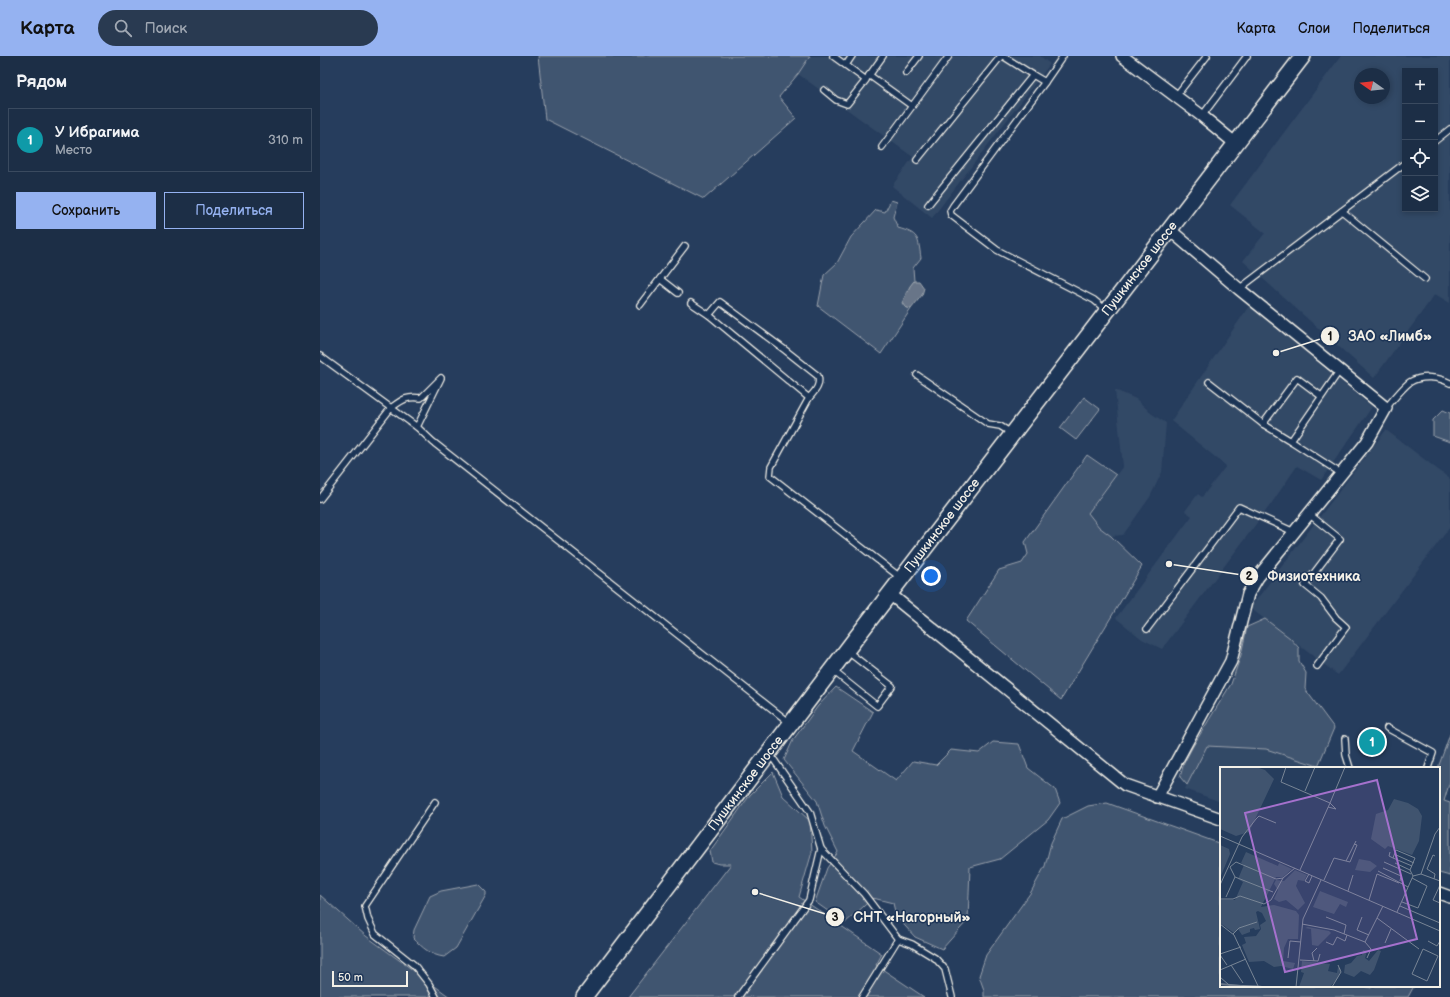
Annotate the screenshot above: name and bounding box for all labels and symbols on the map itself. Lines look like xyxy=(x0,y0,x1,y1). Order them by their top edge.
north arrow xyxy=(1354,68,1390,104)
street label: Пушкинское шоссе xyxy=(1098,218,1181,319)
callout: ЗАО «Лимб» xyxy=(1320,323,1440,349)
text: ЗАО «Лимб» xyxy=(1348,328,1432,345)
text: 1 xyxy=(1327,329,1333,344)
street label: Пушкинское шоссе xyxy=(901,475,983,576)
callout: Физиотехника xyxy=(1239,563,1368,589)
your location xyxy=(921,566,941,586)
text: Физиотехника xyxy=(1268,568,1361,585)
text: 2 xyxy=(1245,569,1253,584)
pin: 1 xyxy=(1359,727,1385,757)
street label: Пушкинское шоссе xyxy=(705,733,787,834)
inset map xyxy=(1220,767,1440,987)
callout: СНТ «Нагорный» xyxy=(825,904,979,930)
text: СНТ «Нагорный» xyxy=(853,909,971,926)
text: 3 xyxy=(831,910,839,925)
scale bar xyxy=(332,969,408,988)

